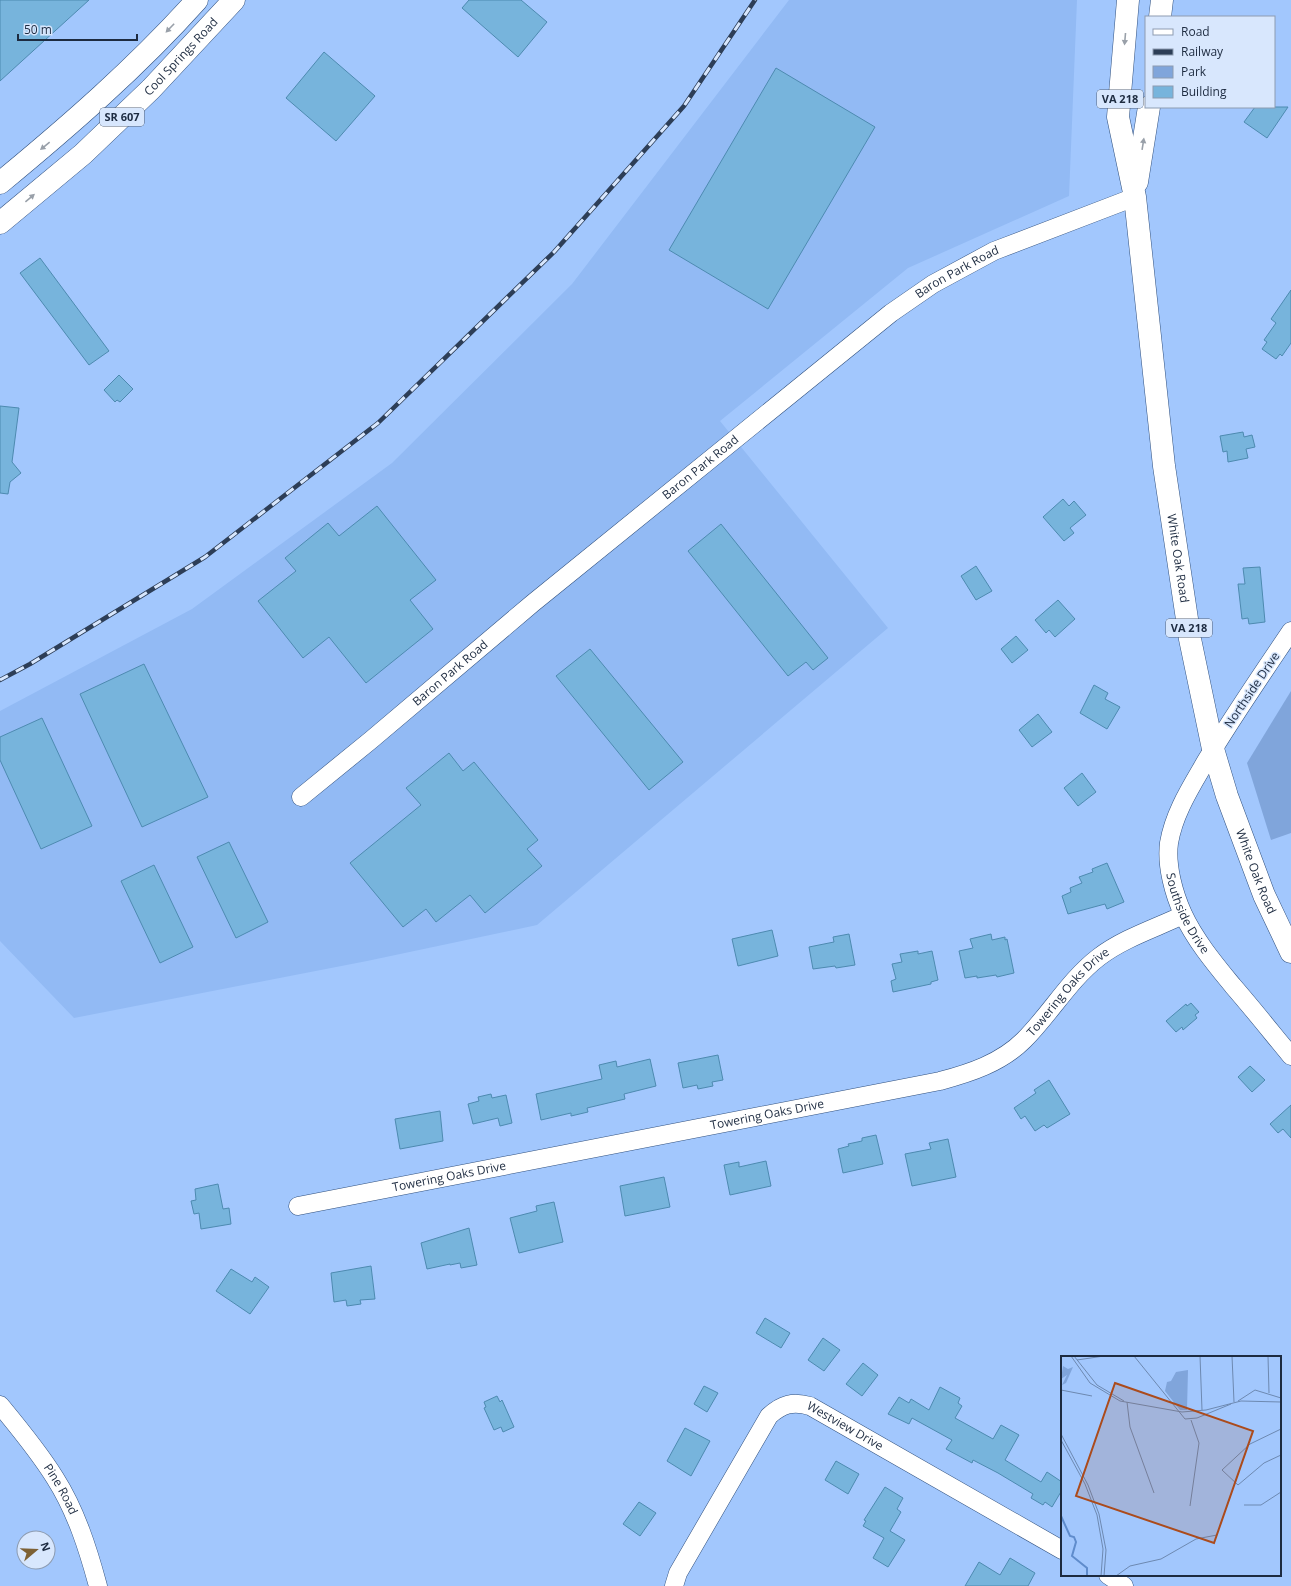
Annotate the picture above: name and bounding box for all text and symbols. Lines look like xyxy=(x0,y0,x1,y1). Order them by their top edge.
street label: Cool Springs Road xyxy=(140,14,221,99)
scale bar xyxy=(18,16,137,42)
legend xyxy=(1145,16,1275,108)
text: 50 m xyxy=(24,21,52,38)
one-way arrow xyxy=(165,23,175,33)
text: Road xyxy=(1181,23,1210,40)
one-way arrow xyxy=(1122,33,1129,45)
text: Railway xyxy=(1181,43,1224,60)
text: Park xyxy=(1181,63,1207,80)
text: Building xyxy=(1181,83,1227,100)
road number: VA 218 xyxy=(1097,90,1143,108)
road number: SR 607 xyxy=(100,108,144,126)
one-way arrow xyxy=(1140,138,1146,151)
one-way arrow xyxy=(40,142,50,150)
one-way arrow xyxy=(25,194,35,203)
street label: Baron Park Road xyxy=(911,241,1001,302)
street label: Baron Park Road xyxy=(658,431,742,503)
street label: White Oak Road xyxy=(1163,512,1193,604)
road number: VA 218 xyxy=(1166,619,1212,637)
street label: Baron Park Road xyxy=(409,636,491,709)
street label: Northside Drive xyxy=(1220,648,1283,731)
street label: White Oak Road xyxy=(1232,827,1281,917)
street label: Southside Drive xyxy=(1162,871,1214,957)
street label: Towering Oaks Drive xyxy=(1023,943,1113,1040)
street label: Towering Oaks Drive xyxy=(709,1095,826,1134)
street label: Towering Oaks Drive xyxy=(391,1157,508,1195)
inset map xyxy=(1061,1356,1281,1576)
street label: Westview Drive xyxy=(804,1397,887,1454)
street label: Pine Road xyxy=(40,1460,82,1517)
north arrow xyxy=(16,1530,56,1570)
text: N xyxy=(37,1540,54,1553)

